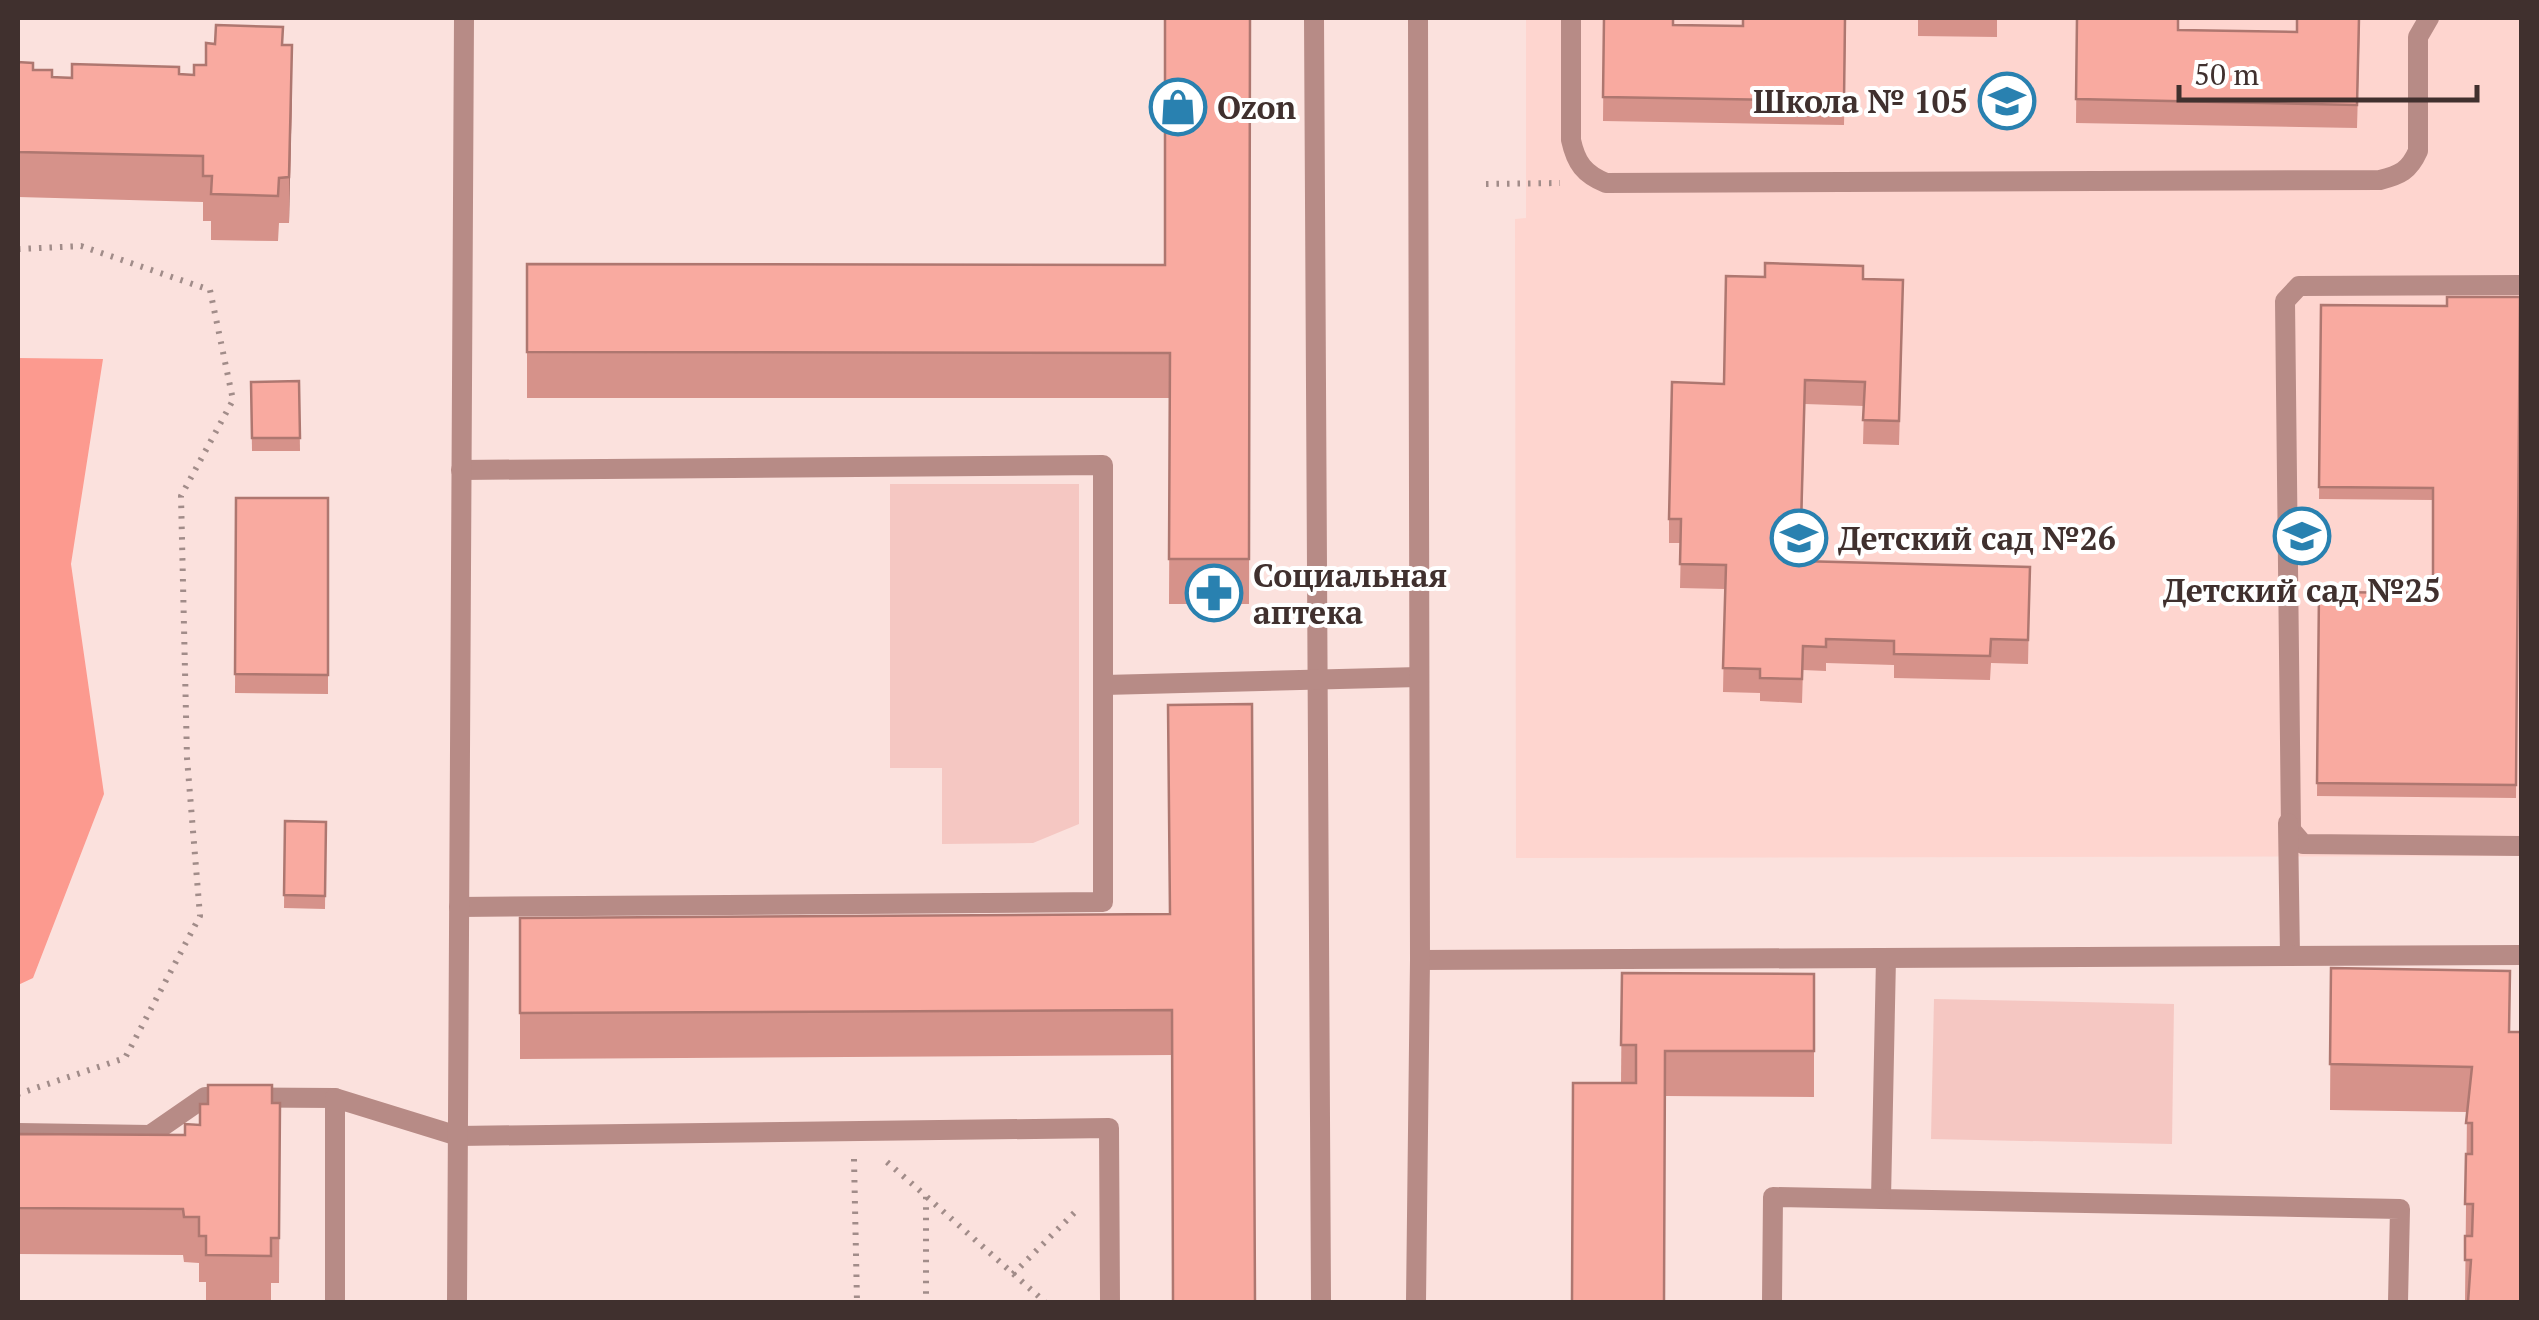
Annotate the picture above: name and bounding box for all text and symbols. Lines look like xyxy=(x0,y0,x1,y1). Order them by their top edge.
scale bar xyxy=(2179,40,2476,102)
text: 50 m xyxy=(2194,54,2259,94)
school or university icon: Школа № 105 xyxy=(1977,71,2037,131)
shop icon: Ozon xyxy=(1148,77,1208,137)
place label: Школа № 105 xyxy=(1753,80,1968,122)
place label: Ozon xyxy=(1217,86,1297,128)
school or university icon: Детский сад №25 xyxy=(2272,506,2332,566)
school or university icon: Детский сад №26 xyxy=(1769,508,1829,568)
place label: Детский сад №26 xyxy=(1838,517,2116,559)
place label: Социальная аптека xyxy=(1253,554,1447,633)
pharmacy icon: Социальная аптека xyxy=(1184,563,1244,623)
place label: Детский сад №25 xyxy=(2163,569,2441,611)

